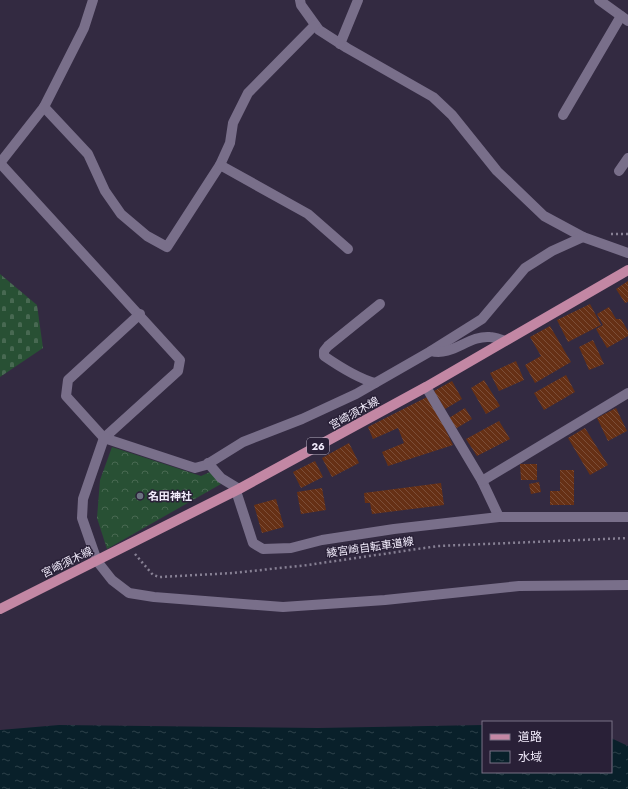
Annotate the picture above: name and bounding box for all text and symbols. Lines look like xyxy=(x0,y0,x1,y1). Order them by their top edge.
street label: 宮崎須木線 xyxy=(326,393,382,433)
road number: 26 xyxy=(307,438,329,454)
place label: 名田神社 xyxy=(148,488,192,504)
marker: 名田神社 xyxy=(135,491,145,501)
street label: 綾宮崎自転車道線 xyxy=(325,533,415,561)
street label: 宮崎須木線 xyxy=(39,543,95,581)
legend xyxy=(482,721,612,773)
text: 道路 xyxy=(518,728,542,746)
text: 水域 xyxy=(518,748,542,766)

